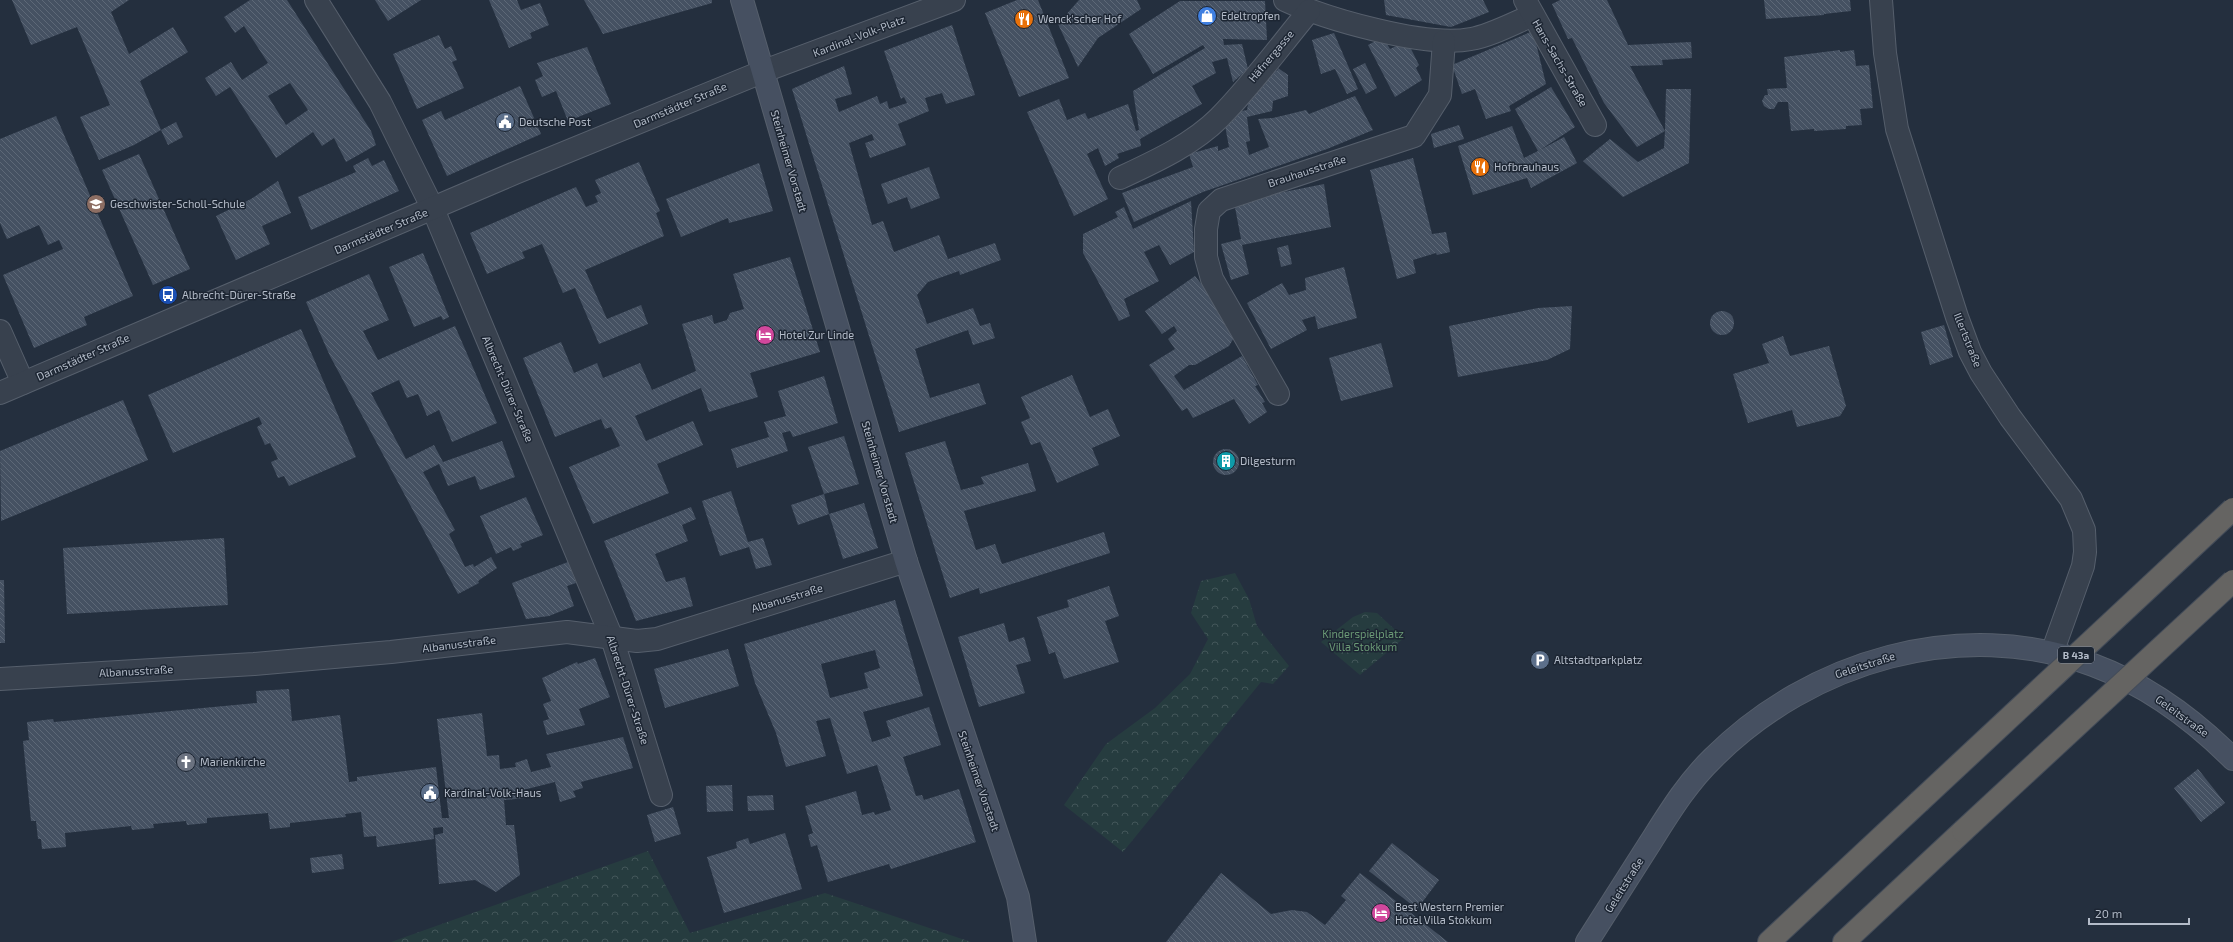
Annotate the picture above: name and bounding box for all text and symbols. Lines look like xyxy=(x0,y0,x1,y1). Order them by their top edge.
shop icon: Edeltropfen xyxy=(1196,5,1218,27)
restaurant icon: Wenck'scher Hof xyxy=(1013,8,1035,30)
place label: Edeltropfen xyxy=(1221,9,1280,22)
street label: Kardinal-Volk-Platz xyxy=(811,12,907,59)
place label: Wenck'scher Hof xyxy=(1038,12,1122,25)
street label: Hans-Sachs-Straße xyxy=(1530,17,1591,109)
street label: Häfnergasse xyxy=(1245,27,1296,84)
street label: Darmstädter Straße xyxy=(631,79,729,130)
street label: Steinheimer Vorstadt xyxy=(769,108,810,213)
public building icon: Deutsche Post xyxy=(494,111,516,133)
place label: Deutsche Post xyxy=(519,115,591,128)
street label: Brauhausstraße xyxy=(1266,152,1348,189)
restaurant icon: Hofbrauhaus xyxy=(1469,156,1491,178)
place label: Hofbrauhaus xyxy=(1494,160,1559,173)
school or university icon: Geschwister-Scholl-Schule xyxy=(85,193,107,215)
place label: Geschwister-Scholl-Schule xyxy=(110,197,245,210)
street label: Darmstädter Straße xyxy=(332,205,430,256)
bus stop icon: Albrecht-Dürer-Straße xyxy=(157,284,179,306)
place label: Albrecht-Dürer-Straße xyxy=(182,288,296,301)
street label: Illertstraße xyxy=(1952,311,1985,369)
hotel icon: Hotel Zur Linde xyxy=(754,324,776,346)
place label: Hotel Zur Linde xyxy=(779,328,854,341)
street label: Darmstädter Straße xyxy=(34,330,131,383)
street label: Albrecht-Dürer-Straße xyxy=(480,334,537,444)
street label: Steinheimer Vorstadt xyxy=(860,419,901,524)
building icon: Dilgesturm xyxy=(1215,450,1237,472)
place label: Dilgesturm xyxy=(1240,454,1295,467)
street label: Albanusstraße xyxy=(749,580,824,615)
park label: Kinderspielplatz Villa Stokkum xyxy=(1322,627,1404,653)
street label: Albanusstraße xyxy=(421,633,497,654)
street label: Albrecht-Dürer-Straße xyxy=(605,634,652,746)
road number: B 43a xyxy=(2058,647,2094,663)
parking icon: Altstadtparkplatz xyxy=(1529,649,1551,671)
street label: Geleitstraße xyxy=(1833,649,1897,680)
place label: Altstadtparkplatz xyxy=(1554,653,1643,666)
street label: Albanusstraße xyxy=(99,662,173,679)
street label: Geleitstraße xyxy=(2153,692,2211,739)
street label: Steinheimer Vorstadt xyxy=(956,729,1003,833)
church icon: Marienkirche xyxy=(175,751,197,773)
place label: Marienkirche xyxy=(200,755,265,768)
public building icon: Kardinal-Volk-Haus xyxy=(419,782,441,804)
place label: Kardinal-Volk-Haus xyxy=(444,786,542,799)
street label: Geleitstraße xyxy=(1602,855,1646,915)
place label: Best Western Premier Hotel Villa Stokkum xyxy=(1395,900,1505,926)
scale bar xyxy=(2089,900,2189,926)
hotel icon: Best Western Premier Hotel Villa Stokkum xyxy=(1370,902,1392,924)
text: 20 m xyxy=(2095,906,2122,920)

